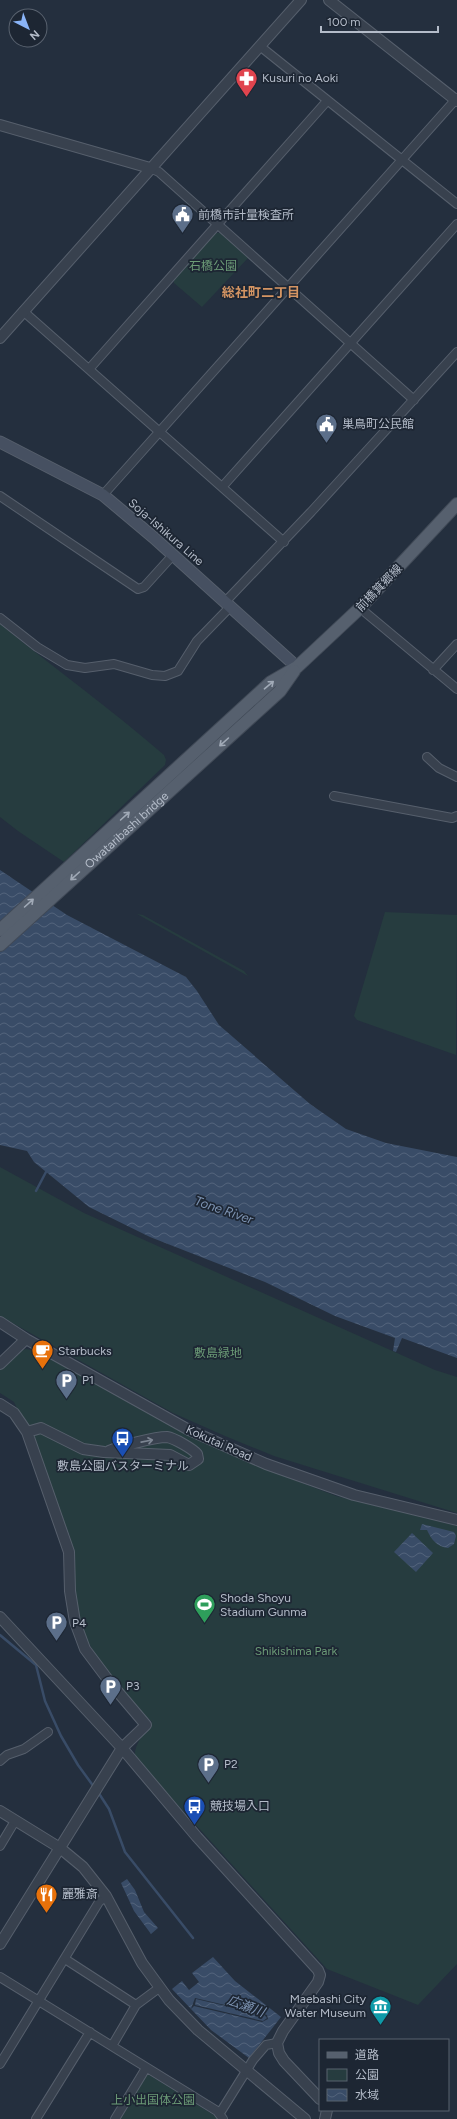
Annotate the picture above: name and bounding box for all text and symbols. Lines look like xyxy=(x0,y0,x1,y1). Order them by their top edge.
north arrow xyxy=(8,8,48,48)
scale bar xyxy=(321,8,438,34)
text: 100 m xyxy=(327,15,361,29)
text: N xyxy=(27,27,42,43)
pharmacy icon: Kusuri no Aoki xyxy=(234,65,260,98)
place label: Kusuri no Aoki xyxy=(262,71,338,85)
public building icon: 前橋市計量検査所 xyxy=(169,202,195,235)
place label: 前橋市計量検査所 xyxy=(198,208,294,222)
park label: 石橋公園 xyxy=(189,259,237,273)
district label: 総社町二丁目 xyxy=(221,285,300,300)
public building icon: 巣鳥町公民館 xyxy=(313,411,339,444)
place label: 巣鳥町公民館 xyxy=(342,417,414,431)
street label: Soja-Ishikura Line xyxy=(126,496,207,569)
street label: 前橋箕郷線 xyxy=(353,562,405,614)
one-way arrow xyxy=(263,681,274,689)
one-way arrow xyxy=(219,737,229,747)
street label: Owataribashi bridge xyxy=(82,788,172,872)
one-way arrow xyxy=(120,811,130,821)
one-way arrow xyxy=(70,872,81,881)
one-way arrow xyxy=(24,899,34,908)
water label: Tone River xyxy=(193,1193,256,1227)
cafe icon: Starbucks xyxy=(30,1338,56,1371)
place label: Starbucks xyxy=(58,1344,112,1358)
park label: 敷島緑地 xyxy=(194,1346,242,1360)
parking icon: P1 xyxy=(53,1367,79,1400)
place label: P1 xyxy=(82,1373,94,1387)
street label: Kokutai Road xyxy=(184,1422,254,1464)
bus stop icon: 敷島公園バスターミナル xyxy=(110,1426,136,1459)
one-way arrow xyxy=(140,1437,153,1445)
place label: 敷島公園バスターミナル xyxy=(57,1459,189,1473)
place label: Shoda Shoyu Stadium Gunma xyxy=(220,1591,307,1619)
sports icon: Shoda Shoyu Stadium Gunma xyxy=(191,1592,217,1625)
parking icon: P4 xyxy=(43,1610,69,1643)
place label: P4 xyxy=(72,1616,87,1630)
park label: Shikishima Park xyxy=(255,1644,337,1658)
parking icon: P3 xyxy=(97,1673,123,1706)
place label: P3 xyxy=(126,1679,139,1693)
parking icon: P2 xyxy=(196,1751,222,1784)
place label: P2 xyxy=(224,1757,238,1771)
bus stop icon: 競技場入口 xyxy=(182,1793,208,1826)
place label: 競技場入口 xyxy=(210,1799,270,1813)
restaurant icon: 麗雅斎 xyxy=(33,1881,59,1914)
place label: 麗雅斎 xyxy=(62,1887,98,1901)
water label: 広瀬川 xyxy=(225,1992,269,2020)
place label: Maebashi City Water Museum xyxy=(285,1992,367,2020)
museum icon: Maebashi City Water Museum xyxy=(368,1993,394,2026)
legend xyxy=(319,2039,449,2111)
text: 道路 xyxy=(355,2048,379,2062)
text: 公園 xyxy=(355,2068,379,2082)
text: 水域 xyxy=(355,2088,379,2102)
park label: 上小出国体公園 xyxy=(111,2093,195,2107)

